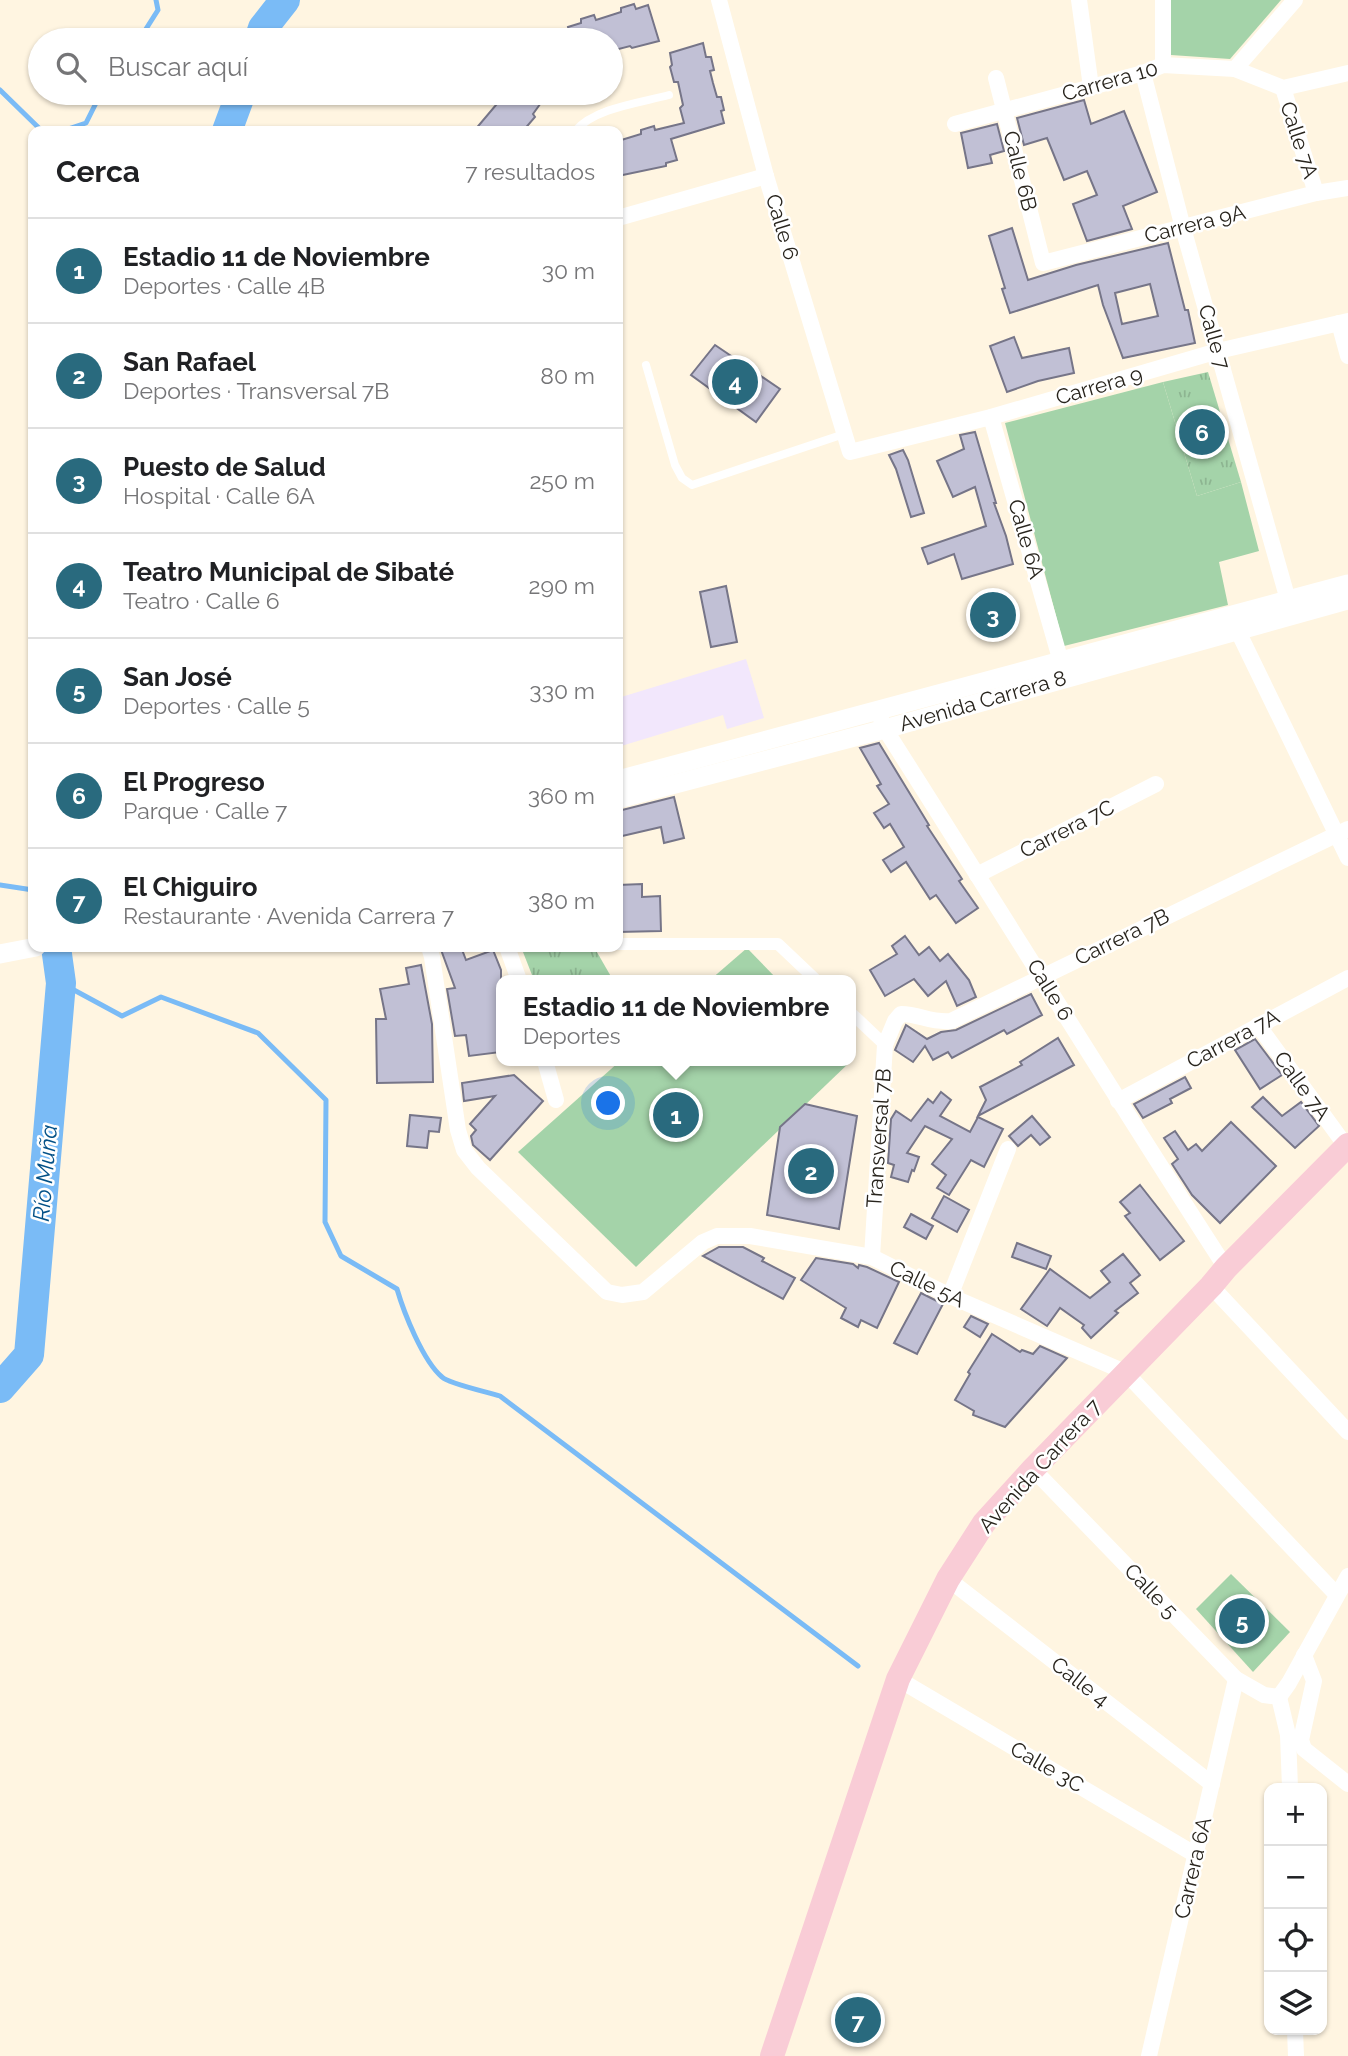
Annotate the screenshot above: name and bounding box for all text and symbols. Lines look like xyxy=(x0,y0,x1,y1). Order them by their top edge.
search box xyxy=(28,28,623,105)
icon: search xyxy=(52,48,90,86)
text: Buscar aquí xyxy=(108,52,248,82)
street label: Carrera 10 xyxy=(1059,55,1161,106)
street label: Calle 7A xyxy=(1275,98,1324,181)
street label: Calle 6B xyxy=(998,128,1042,214)
text: Cerca xyxy=(56,154,140,189)
text: 7 resultados xyxy=(465,158,595,185)
street label: Calle 6 xyxy=(761,191,804,263)
street label: Carrera 9A xyxy=(1142,199,1248,248)
text: Estadio 11 de Noviembre xyxy=(123,242,430,272)
text: 1 xyxy=(73,257,85,284)
text: 30 m xyxy=(542,257,595,284)
text: Deportes · Calle 4B xyxy=(123,272,325,299)
street label: Calle 7 xyxy=(1193,302,1236,373)
text: San Rafael xyxy=(123,347,256,377)
pin: 4 xyxy=(712,356,758,408)
street label: Carrera 9 xyxy=(1053,361,1145,410)
text: 2 xyxy=(73,362,85,389)
text: 80 m xyxy=(540,362,595,389)
text: Deportes · Transversal 7B xyxy=(123,377,389,404)
pin: 6 xyxy=(1179,406,1225,458)
text: Puesto de Salud xyxy=(123,452,326,482)
text: 3 xyxy=(73,467,85,494)
text: 250 m xyxy=(529,467,595,494)
text: Hospital · Calle 6A xyxy=(123,482,315,509)
street label: Calle 6A xyxy=(1003,496,1050,581)
text: Teatro Municipal de Sibaté xyxy=(123,557,454,587)
text: 4 xyxy=(72,572,86,599)
text: 290 m xyxy=(528,572,595,599)
text: Teatro · Calle 6 xyxy=(123,587,280,614)
pin: 3 xyxy=(970,589,1016,641)
text: San José xyxy=(123,662,232,692)
street label: Avenida Carrera 8 xyxy=(897,665,1069,736)
text: 5 xyxy=(73,677,85,704)
text: 330 m xyxy=(529,677,595,704)
text: Deportes · Calle 5 xyxy=(123,692,310,719)
text: El Progreso xyxy=(123,767,265,797)
text: 6 xyxy=(72,782,86,809)
text: 360 m xyxy=(528,782,595,809)
street label: Carrera 7C xyxy=(1015,794,1118,863)
text: Parque · Calle 7 xyxy=(123,797,287,824)
text: El Chiguiro xyxy=(123,872,257,902)
text: 7 xyxy=(73,887,85,914)
text: 380 m xyxy=(528,887,595,914)
text: Restaurante · Avenida Carrera 7 xyxy=(123,902,454,929)
street label: Carrera 7B xyxy=(1070,903,1173,970)
street label: Calle 6 xyxy=(1022,954,1079,1025)
popup xyxy=(496,975,856,1066)
text: Estadio 11 de Noviembre xyxy=(523,992,829,1022)
street label: Carrera 7A xyxy=(1182,1004,1283,1073)
text: Deportes xyxy=(523,1022,621,1049)
street label: Calle 7A xyxy=(1269,1046,1336,1125)
street label: Transversal 7B xyxy=(861,1067,896,1208)
your location xyxy=(591,1086,625,1120)
pin: 1 xyxy=(653,1089,699,1141)
water label: Río Muña xyxy=(27,1123,62,1223)
pin: 2 xyxy=(788,1145,834,1197)
street label: Calle 5A xyxy=(886,1255,969,1312)
street label: Avenida Carrera 7 xyxy=(973,1393,1107,1538)
street label: Calle 5 xyxy=(1119,1558,1183,1623)
pin: 5 xyxy=(1219,1595,1265,1647)
street label: Calle 4 xyxy=(1046,1651,1114,1712)
street label: Calle 3C xyxy=(1006,1736,1088,1798)
map controls xyxy=(1264,1783,1327,2035)
button: + xyxy=(1264,1783,1327,1846)
street label: Carrera 6A xyxy=(1169,1815,1216,1921)
button: − xyxy=(1264,1846,1327,1909)
button: locate xyxy=(1264,1909,1327,1972)
button: layers xyxy=(1264,1972,1327,2035)
pin: 7 xyxy=(835,1994,881,2046)

